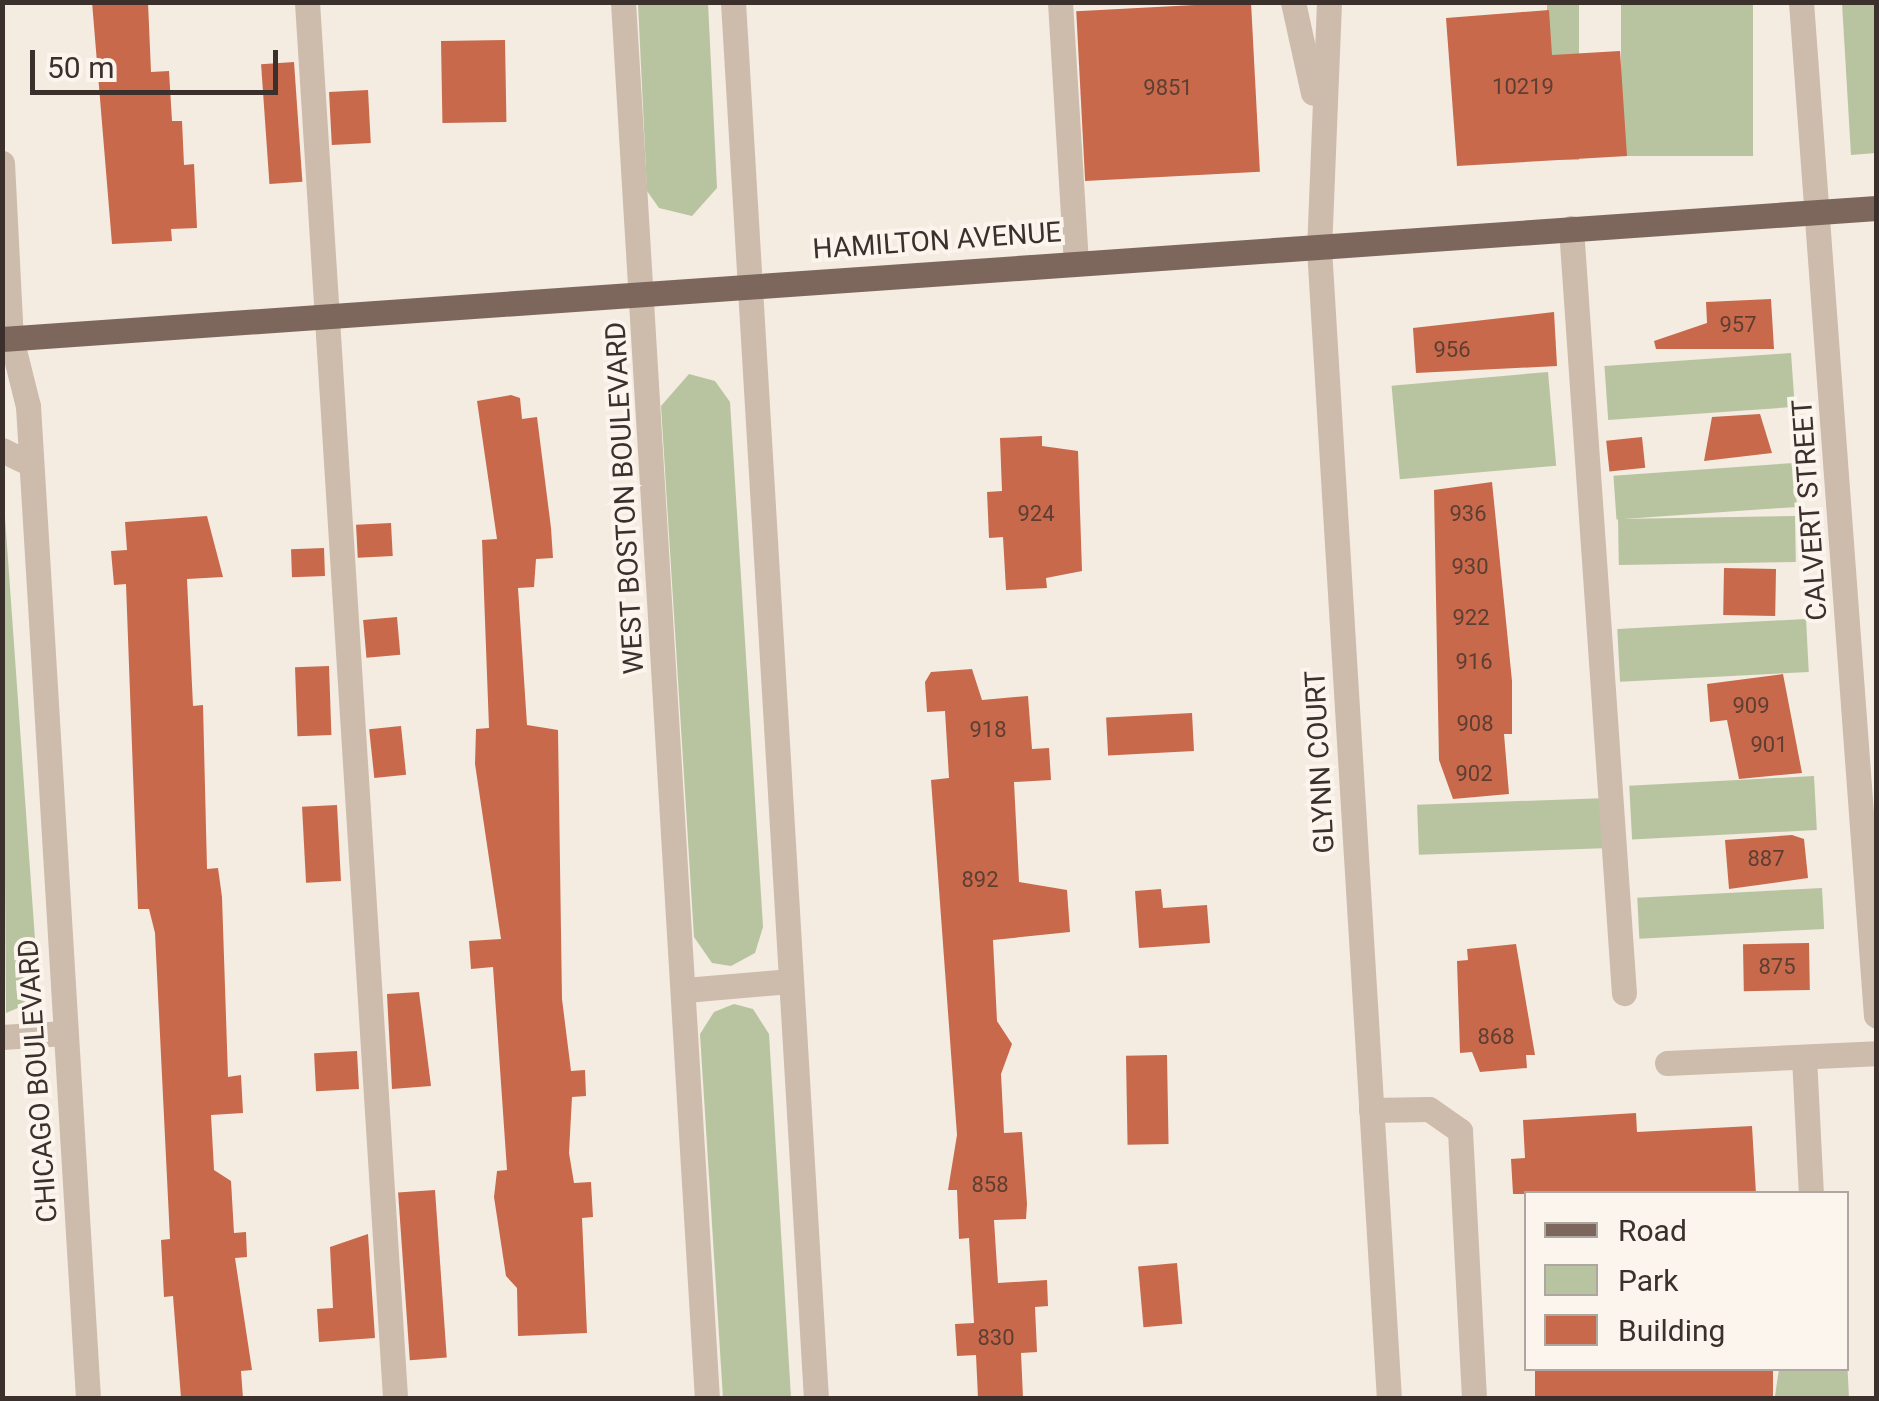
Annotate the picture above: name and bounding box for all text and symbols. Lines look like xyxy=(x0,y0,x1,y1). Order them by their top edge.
scale bar xyxy=(35,30,282,92)
text: 50 m xyxy=(47,50,114,85)
house number: 10219 xyxy=(1492,74,1554,100)
house number: 9851 xyxy=(1143,75,1193,101)
street label: HAMILTON AVENUE xyxy=(812,216,1062,266)
house number: 957 xyxy=(1719,312,1757,338)
street label: WEST BOSTON BOULEVARD xyxy=(599,321,651,675)
house number: 956 xyxy=(1433,337,1471,363)
street label: CALVERT STREET xyxy=(1785,398,1835,622)
house number: 924 xyxy=(1017,501,1055,527)
house number: 936 xyxy=(1449,501,1487,527)
house number: 930 xyxy=(1451,554,1489,580)
house number: 922 xyxy=(1452,605,1490,631)
house number: 916 xyxy=(1455,649,1493,675)
street label: GLYNN COURT xyxy=(1298,670,1342,854)
house number: 909 xyxy=(1732,693,1770,719)
house number: 908 xyxy=(1456,711,1494,737)
house number: 918 xyxy=(969,717,1007,743)
house number: 901 xyxy=(1750,732,1788,758)
house number: 902 xyxy=(1455,761,1493,787)
house number: 887 xyxy=(1747,846,1785,872)
house number: 892 xyxy=(961,867,999,893)
street label: CHICAGO BOULEVARD xyxy=(11,938,65,1224)
house number: 875 xyxy=(1758,954,1796,980)
house number: 868 xyxy=(1477,1024,1515,1050)
house number: 858 xyxy=(971,1172,1009,1198)
legend xyxy=(1524,1191,1849,1371)
text: Road xyxy=(1618,1213,1687,1248)
text: Park xyxy=(1618,1263,1678,1298)
text: Building xyxy=(1618,1313,1725,1348)
house number: 830 xyxy=(977,1325,1015,1351)

